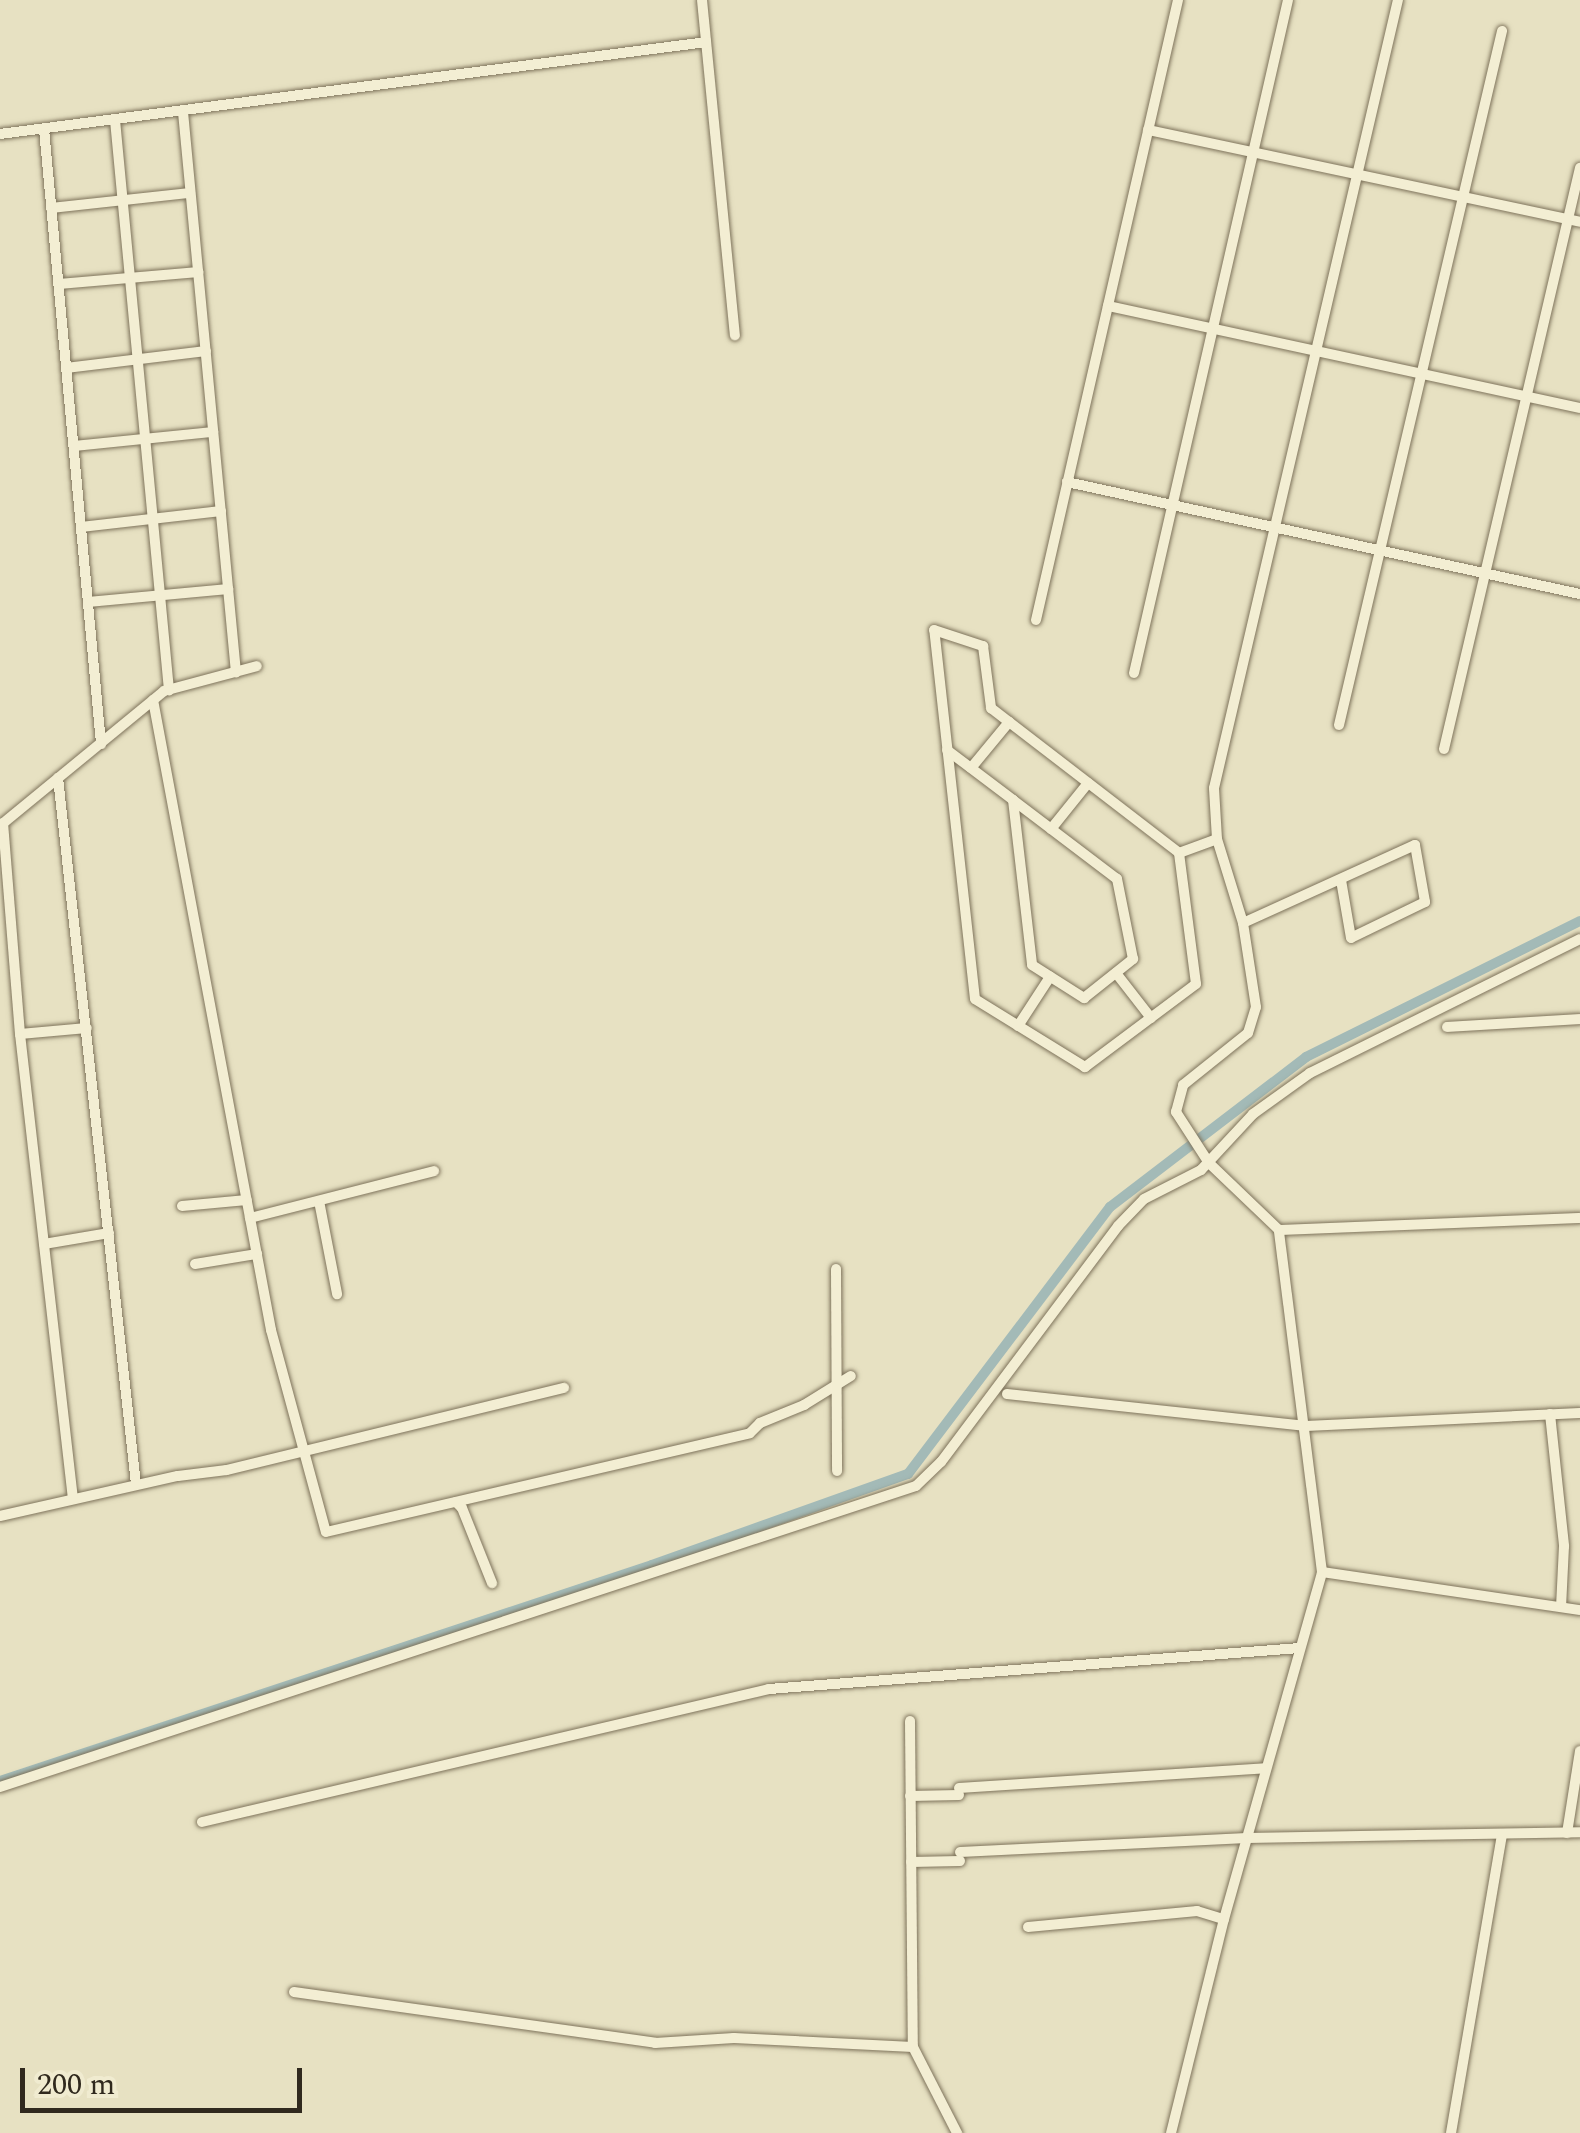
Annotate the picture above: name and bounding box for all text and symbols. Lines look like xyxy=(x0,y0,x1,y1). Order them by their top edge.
scale bar xyxy=(25,2048,308,2110)
text: 200 m xyxy=(37,2062,115,2108)

